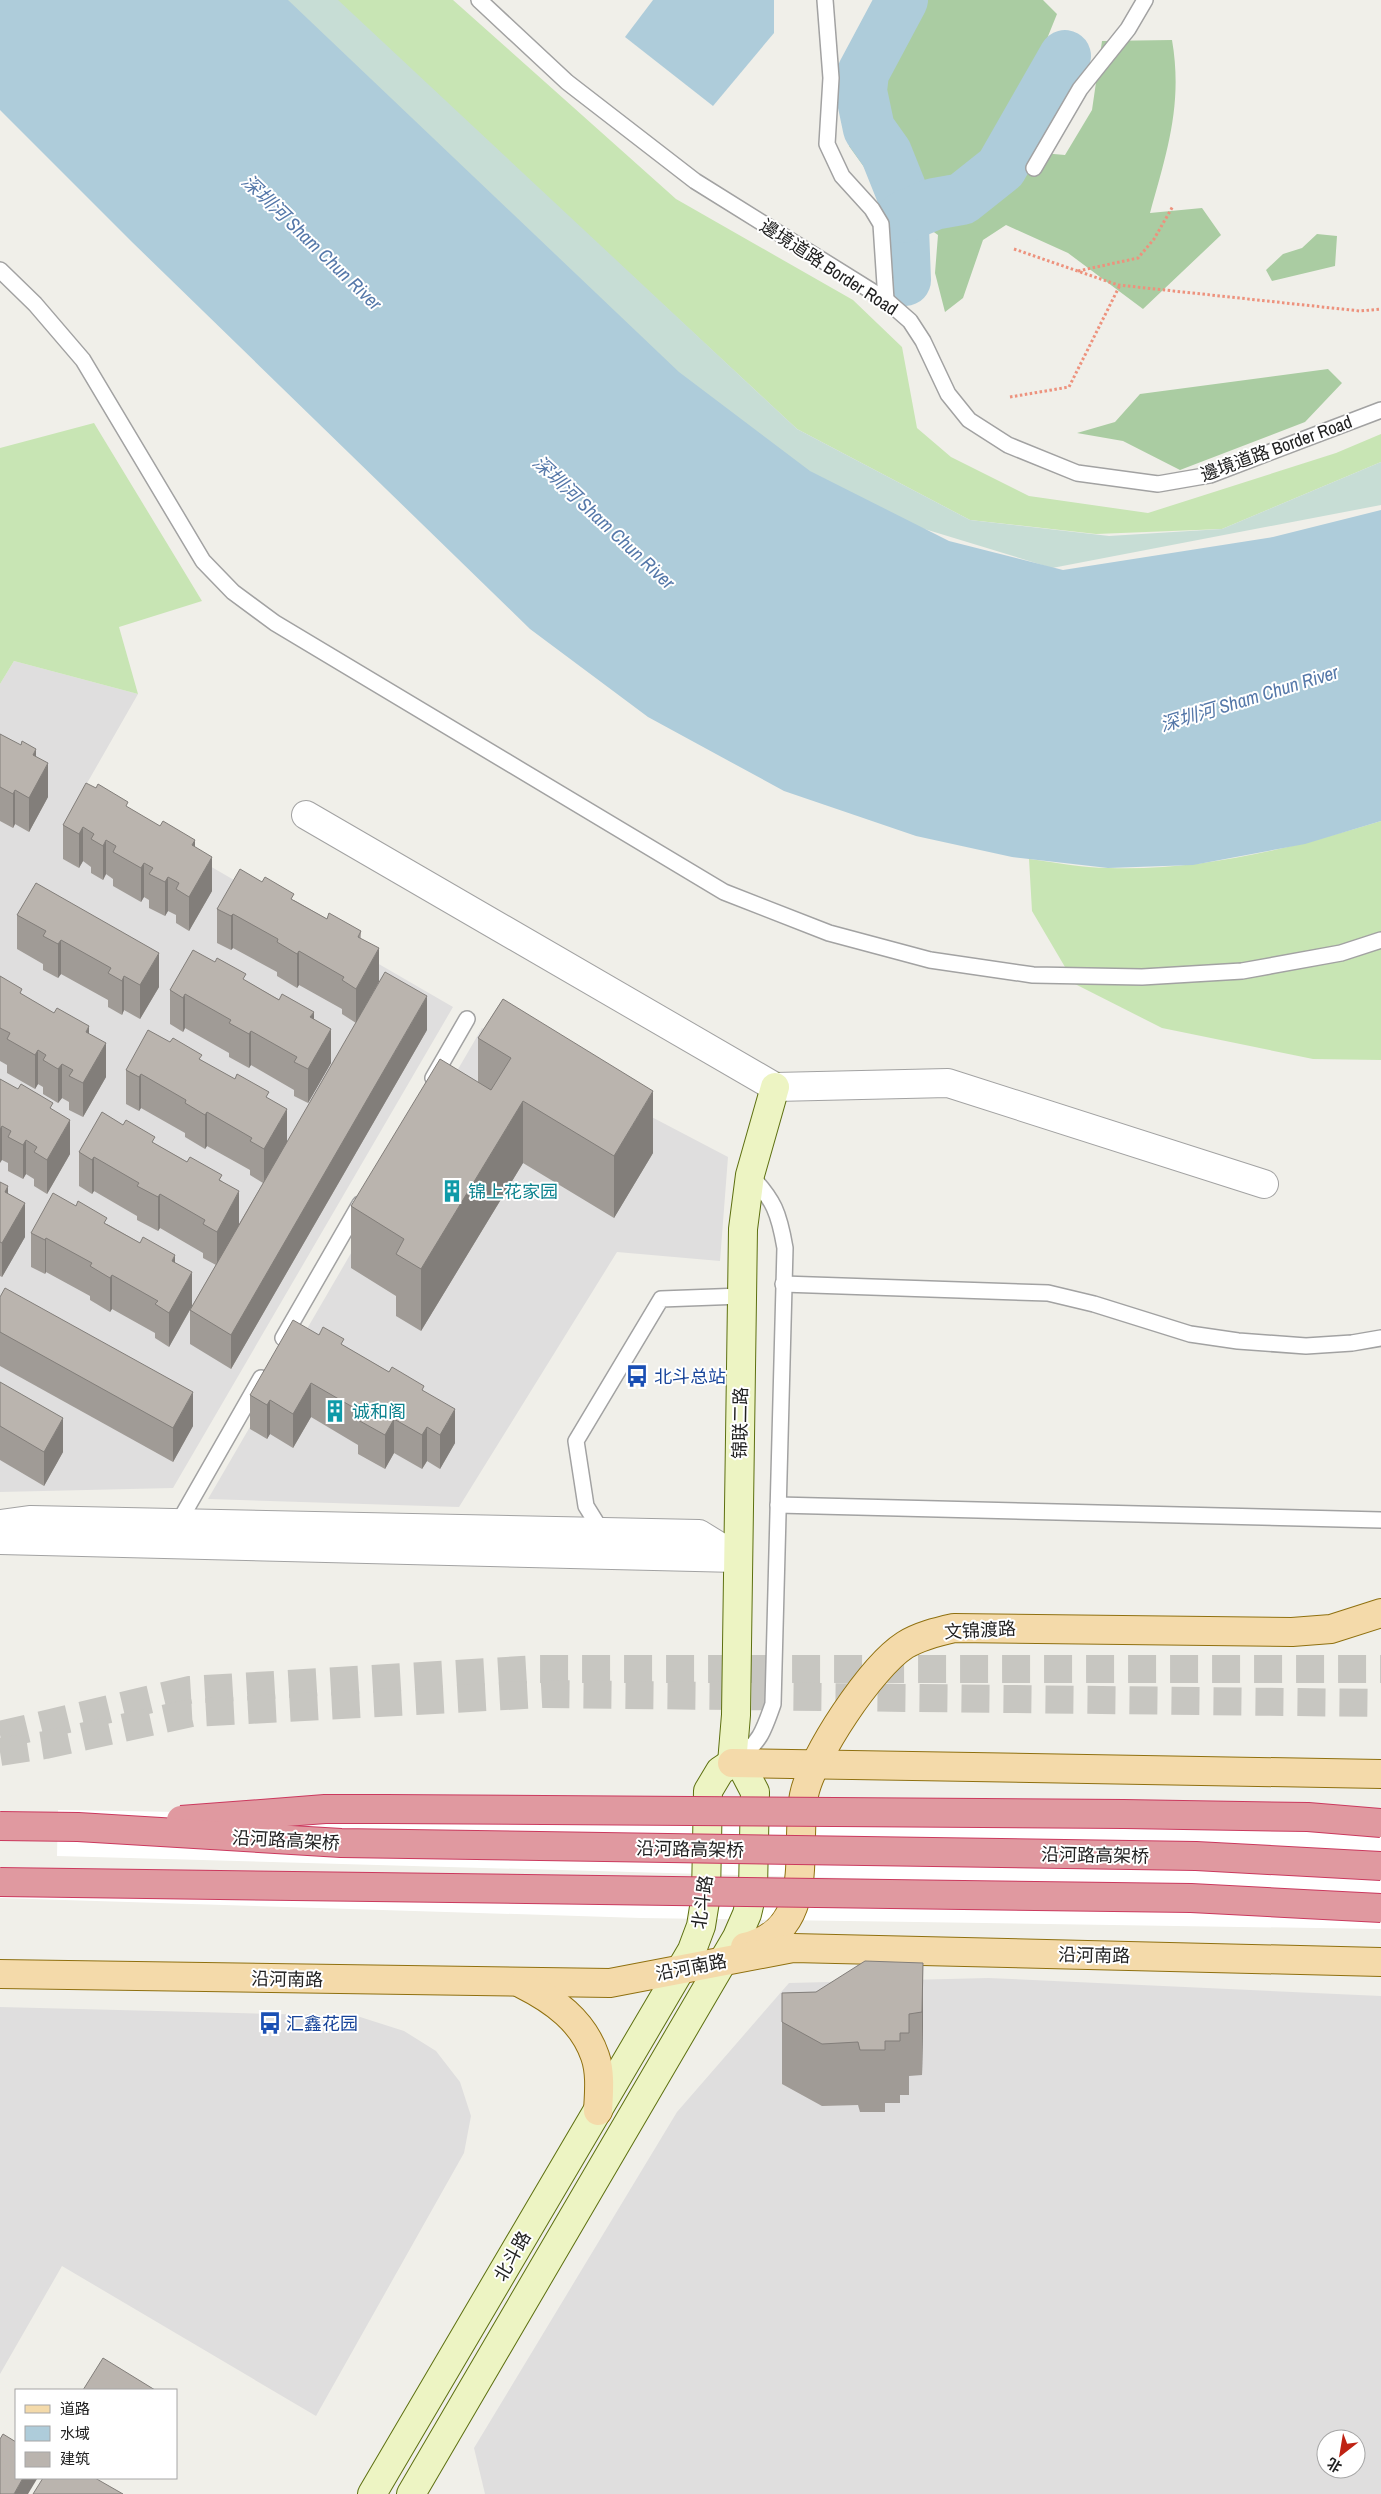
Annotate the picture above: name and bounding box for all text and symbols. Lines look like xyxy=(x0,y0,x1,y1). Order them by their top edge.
water label: 深圳河 Sham Chun River xyxy=(236,168,388,316)
street label: 邊境道路 Border Road xyxy=(755,213,903,321)
street label: 邊境道路 Border Road xyxy=(1197,409,1355,487)
water label: 深圳河 Sham Chun River xyxy=(527,449,681,595)
water label: 深圳河 Sham Chun River xyxy=(1157,658,1342,737)
building icon: 锦上花家园 xyxy=(439,1178,465,1204)
place label: 锦上花家园 xyxy=(468,1179,558,1204)
bus stop icon: 北斗总站 xyxy=(624,1363,650,1389)
place label: 北斗总站 xyxy=(654,1364,726,1389)
street label: 锦联二路 xyxy=(727,1387,753,1459)
building icon: 诚和阁 xyxy=(322,1398,348,1424)
place label: 诚和阁 xyxy=(352,1399,406,1424)
street label: 文锦渡路 xyxy=(943,1616,1017,1644)
street label: 沿河路高架桥 xyxy=(231,1825,341,1855)
street label: 沿河路高架桥 xyxy=(636,1836,744,1862)
street label: 沿河路高架桥 xyxy=(1041,1842,1149,1868)
street label: 北斗路 xyxy=(686,1874,718,1930)
street label: 沿河南路 xyxy=(1058,1942,1130,1968)
street label: 沿河南路 xyxy=(653,1948,729,1986)
street label: 沿河南路 xyxy=(251,1966,323,1992)
bus stop icon: 汇鑫花园 xyxy=(257,2010,283,2036)
place label: 汇鑫花园 xyxy=(286,2011,358,2036)
street label: 北斗路 xyxy=(488,2226,536,2286)
legend xyxy=(15,2389,178,2479)
text: 道路 xyxy=(60,2398,90,2419)
text: 水域 xyxy=(60,2423,90,2444)
north arrow xyxy=(1316,2429,1366,2479)
text: 建筑 xyxy=(60,2448,90,2469)
text: 北 xyxy=(1324,2454,1345,2476)

